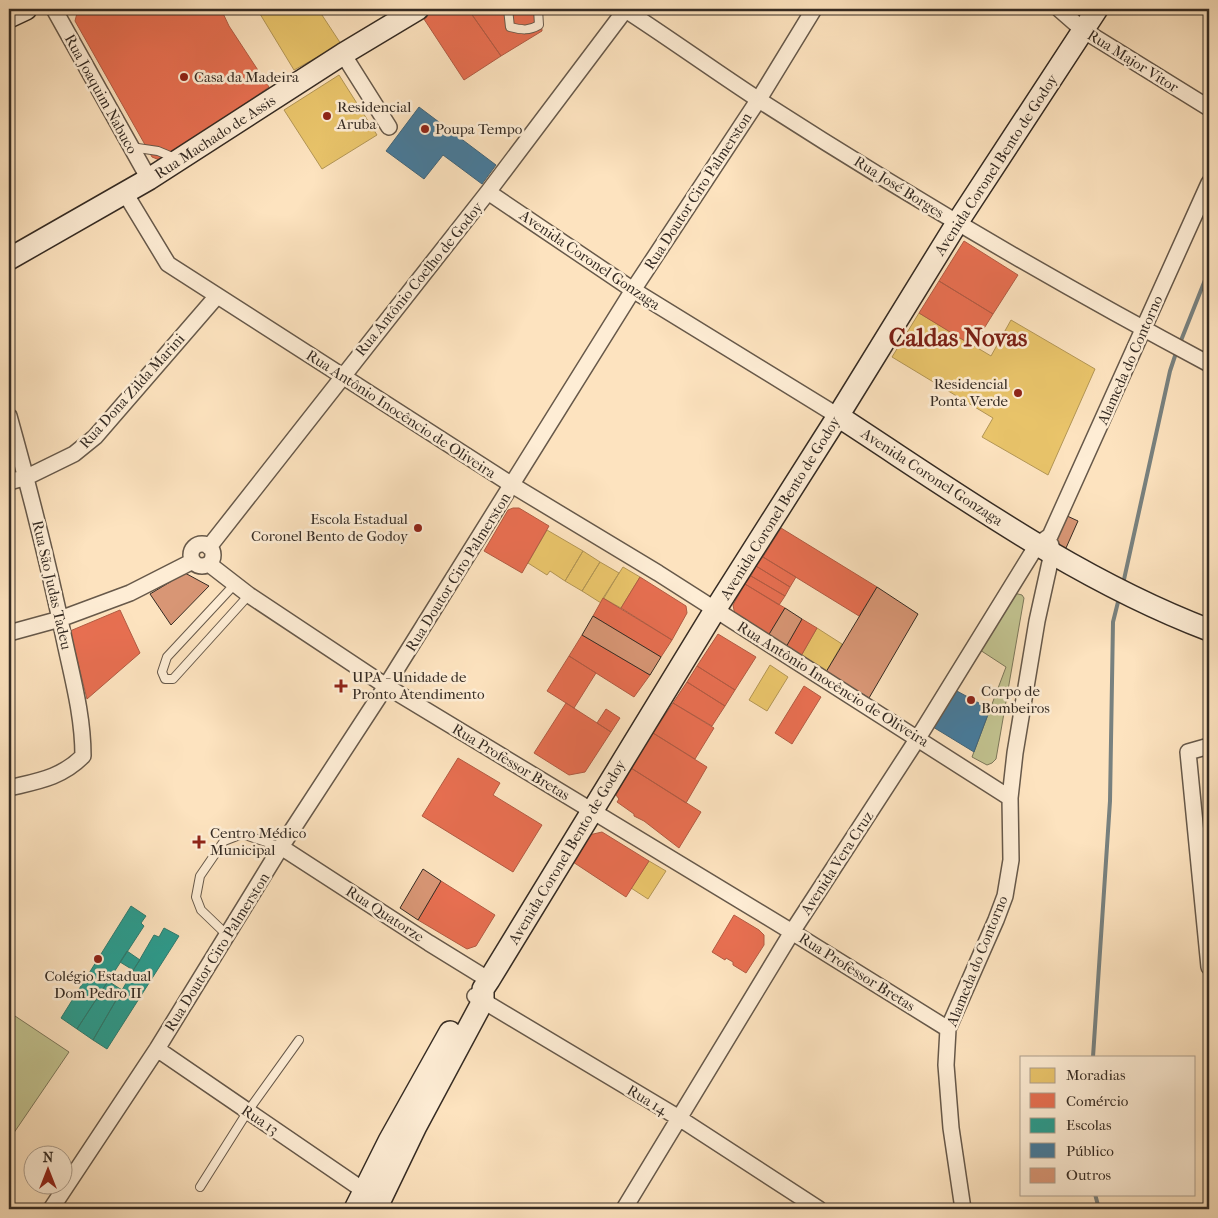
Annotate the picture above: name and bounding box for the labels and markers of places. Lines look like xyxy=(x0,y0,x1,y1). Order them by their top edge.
place label: Casa da Madeira xyxy=(194,68,300,86)
marker: Casa da Madeira xyxy=(178,71,190,83)
place label: Residencial Aruba xyxy=(336,98,411,133)
marker: Residencial Aruba xyxy=(321,110,333,122)
place label: Poupa Tempo xyxy=(435,120,523,138)
marker: Poupa Tempo xyxy=(419,123,431,135)
place label: Residencial Ponta Verde xyxy=(930,375,1009,410)
marker: Residencial Ponta Verde xyxy=(1012,387,1024,399)
place label: Escola Estadual Coronel Bento de Godoy xyxy=(251,510,409,545)
marker: Escola Estadual Coronel Bento de Godoy xyxy=(412,522,424,534)
place label: UPA - Unidade de Pronto Atendimento xyxy=(352,668,485,703)
marker: UPA - Unidade de Pronto Atendimento xyxy=(334,679,348,693)
place label: Corpo de Bombeiros xyxy=(981,682,1050,717)
marker: Corpo de Bombeiros xyxy=(965,694,977,706)
place label: Centro Médico Municipal xyxy=(210,824,307,859)
marker: Centro Médico Municipal xyxy=(192,835,206,849)
marker: Colégio Estadual Dom Pedro II xyxy=(92,953,104,965)
place label: Colégio Estadual Dom Pedro II xyxy=(45,967,151,1002)

